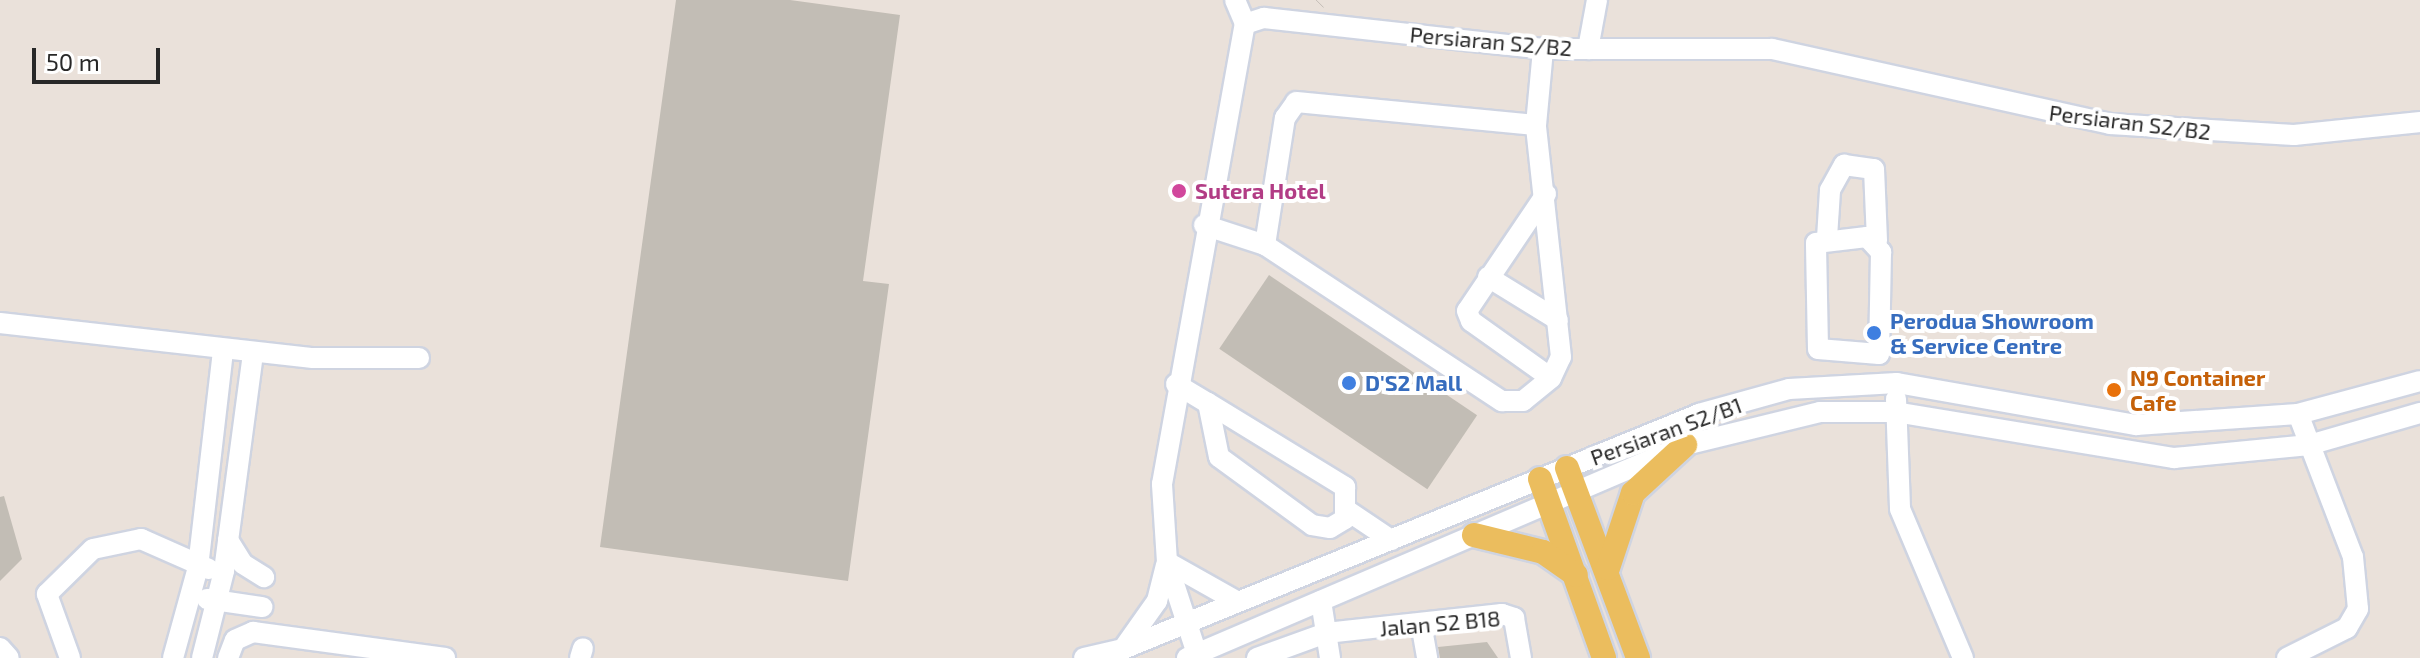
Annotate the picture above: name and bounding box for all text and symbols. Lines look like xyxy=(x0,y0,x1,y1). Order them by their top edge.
street label: Persiaran S2/B2 xyxy=(1409,21,1573,61)
scale bar xyxy=(36,32,164,82)
text: 50 m xyxy=(46,47,100,76)
street label: Persiaran S2/B2 xyxy=(2048,99,2212,145)
place label: Sutera Hotel xyxy=(1195,178,1326,204)
marker: Sutera Hotel xyxy=(1170,182,1188,200)
place label: Perodua Showroom & Service Centre xyxy=(1890,307,2094,358)
marker: Perodua Showroom & Service Centre xyxy=(1865,324,1883,342)
place label: N9 Container Cafe xyxy=(2130,364,2265,416)
place label: D'S2 Mall xyxy=(1365,370,1462,396)
marker: D'S2 Mall xyxy=(1340,374,1358,392)
marker: N9 Container Cafe xyxy=(2105,381,2123,399)
street label: Persiaran S2/B1 xyxy=(1587,391,1745,471)
street label: Jalan S2 B18 xyxy=(1378,605,1502,641)

